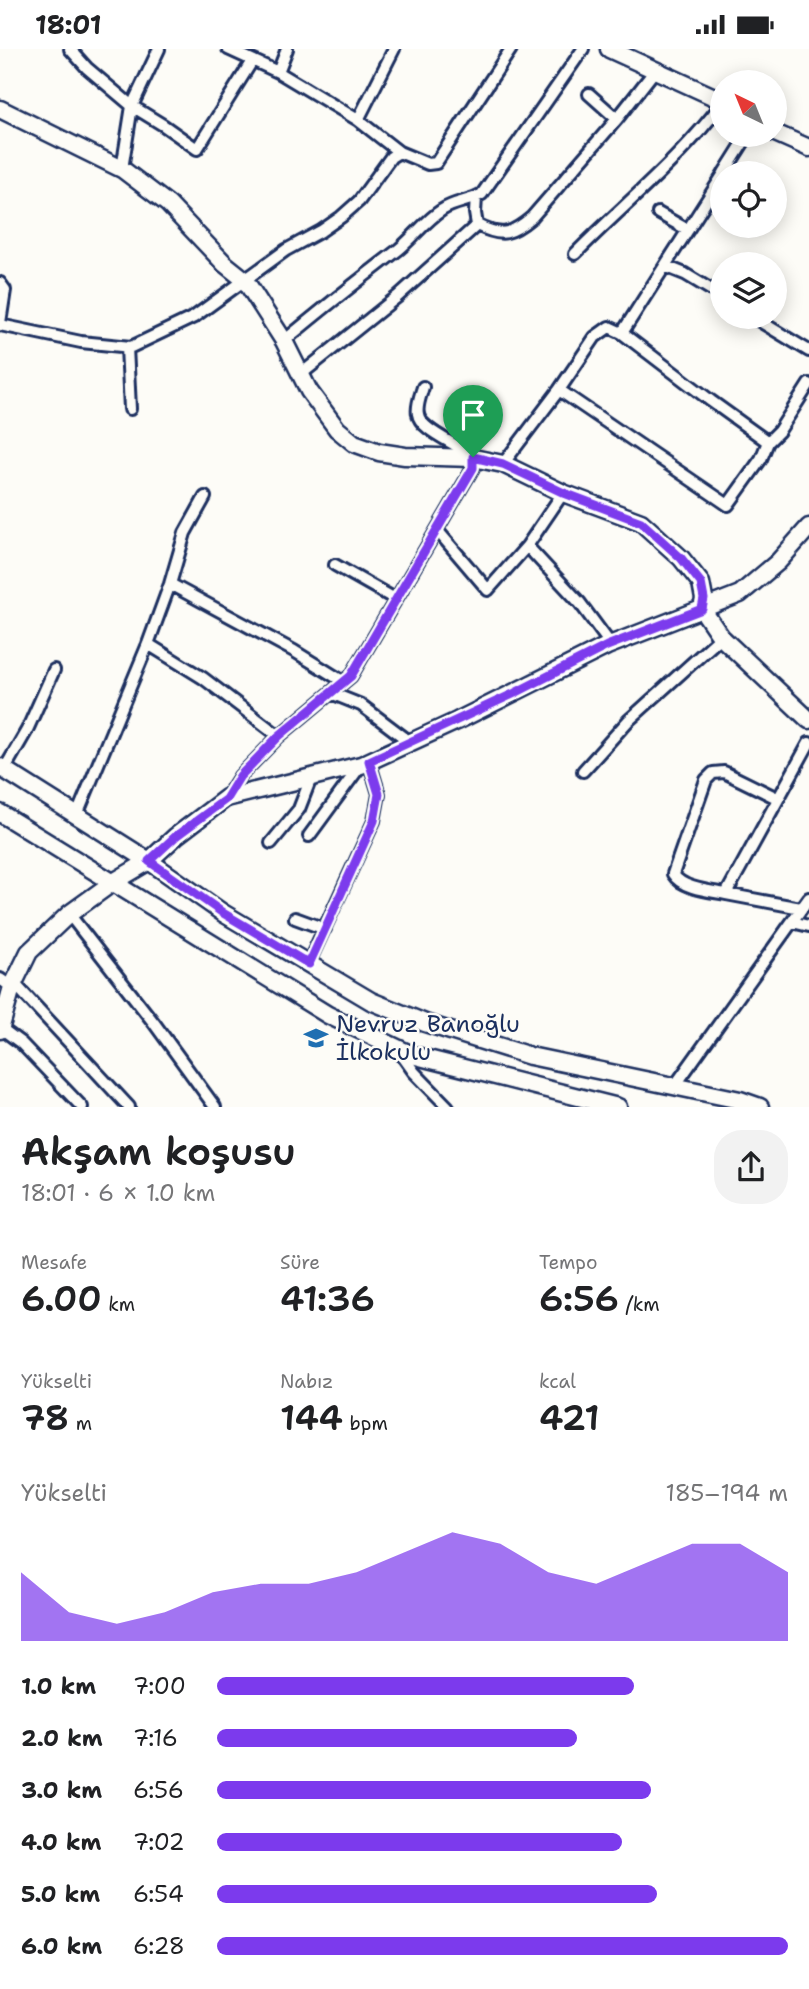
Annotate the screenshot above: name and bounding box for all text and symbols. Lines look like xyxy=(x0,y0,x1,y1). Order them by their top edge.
text: 18:01 xyxy=(35,7,102,42)
north arrow xyxy=(710,70,788,147)
map controls xyxy=(710,70,787,329)
button: locate xyxy=(710,161,787,238)
button: layers xyxy=(710,252,787,329)
pin xyxy=(443,385,503,457)
icon: arrive xyxy=(454,396,492,434)
place label: Nevruz Banoğlu İlkokulu xyxy=(336,1008,520,1068)
school or university icon: Nevruz Banoğlu İlkokulu xyxy=(302,1024,330,1052)
text: Akşam koşusu xyxy=(21,1126,296,1177)
button: share xyxy=(714,1130,788,1204)
text: 18:01 · 6 × 1.0 km xyxy=(21,1178,215,1208)
text: Mesafe xyxy=(21,1250,87,1275)
text: Süre xyxy=(280,1250,320,1275)
text: Tempo xyxy=(539,1250,598,1275)
text: 6.00 xyxy=(21,1275,102,1322)
text: 41:36 xyxy=(280,1275,375,1322)
text: 6:56 xyxy=(539,1275,619,1322)
text: km xyxy=(102,1292,135,1317)
text: /km xyxy=(619,1292,660,1317)
text: Yükselti xyxy=(21,1369,92,1394)
text: Nabız xyxy=(280,1369,333,1394)
text: kcal xyxy=(539,1369,576,1394)
text: 78 xyxy=(21,1394,69,1441)
text: 144 xyxy=(280,1394,343,1441)
text: 421 xyxy=(539,1394,600,1441)
text: m xyxy=(69,1411,92,1436)
text: bpm xyxy=(343,1411,388,1436)
text: Yükselti xyxy=(21,1478,107,1508)
text: 185–194 m xyxy=(665,1478,788,1508)
text: 1.0 km xyxy=(21,1671,96,1701)
text: 7:00 xyxy=(133,1671,186,1701)
text: 2.0 km xyxy=(21,1723,103,1753)
text: 7:16 xyxy=(133,1723,178,1753)
text: 3.0 km xyxy=(21,1775,102,1805)
text: 6:56 xyxy=(133,1775,184,1805)
text: 4.0 km xyxy=(21,1827,102,1857)
text: 7:02 xyxy=(133,1827,185,1857)
text: 5.0 km xyxy=(21,1879,100,1909)
text: 6:54 xyxy=(133,1879,184,1909)
text: 6.0 km xyxy=(21,1931,102,1961)
text: 6:28 xyxy=(133,1931,185,1961)

